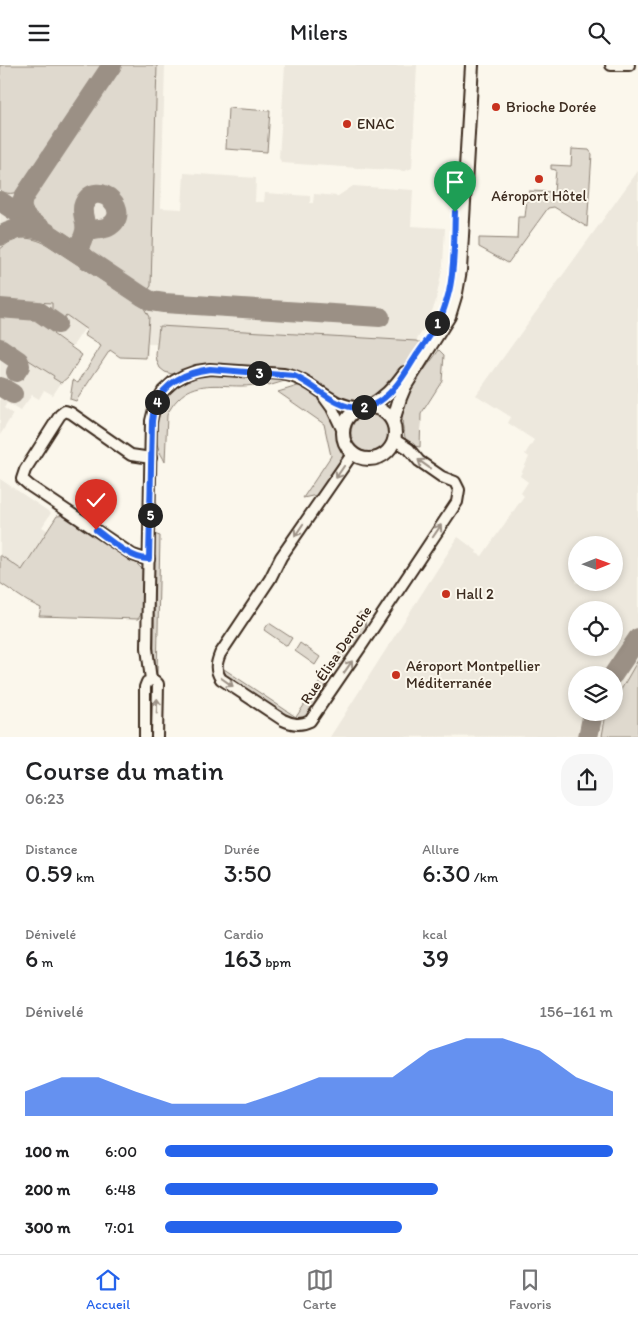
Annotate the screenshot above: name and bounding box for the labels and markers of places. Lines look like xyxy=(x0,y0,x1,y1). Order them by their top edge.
place label: Brioche Dorée xyxy=(506,98,596,116)
marker: Brioche Dorée xyxy=(490,101,502,113)
place label: ENAC xyxy=(357,115,395,133)
marker: ENAC xyxy=(341,118,353,130)
pin xyxy=(434,161,476,212)
marker: Aéroport Hôtel xyxy=(533,173,545,185)
place label: Aéroport Hôtel xyxy=(491,187,587,205)
pin: 1 xyxy=(424,311,450,335)
pin: 3 xyxy=(246,361,272,385)
pin: 4 xyxy=(144,389,170,415)
pin: 2 xyxy=(352,395,376,419)
pin xyxy=(75,479,117,530)
pin: 5 xyxy=(138,503,162,527)
place label: Hall 2 xyxy=(456,585,494,603)
marker: Hall 2 xyxy=(440,588,452,600)
place label: Aéroport Montpellier Méditerranée xyxy=(406,657,540,692)
marker: Aéroport Montpellier Méditerranée xyxy=(390,669,402,681)

